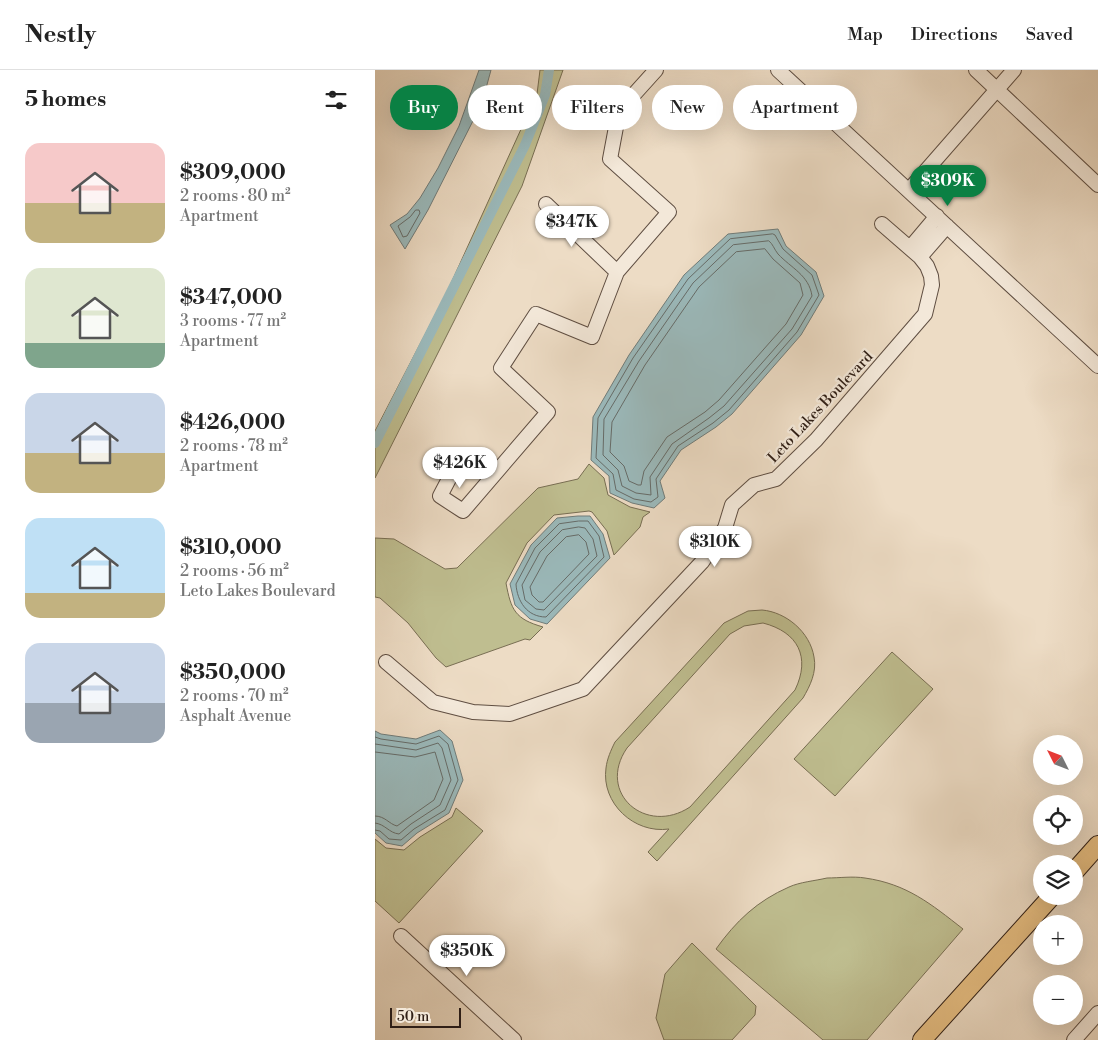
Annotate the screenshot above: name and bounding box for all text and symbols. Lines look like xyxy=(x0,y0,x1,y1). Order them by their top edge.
text: Nestly xyxy=(25,20,96,50)
text: Map xyxy=(847,23,883,46)
text: Directions xyxy=(911,23,998,46)
text: Saved xyxy=(1026,23,1073,46)
chip: Buy xyxy=(390,85,458,130)
chip: Rent xyxy=(468,85,542,130)
chip: Filters xyxy=(552,85,642,130)
chip: New xyxy=(652,85,723,130)
chip: Apartment xyxy=(733,85,857,130)
icon: filters xyxy=(322,86,350,114)
text: 5 homes xyxy=(25,87,106,113)
text: $309,000 xyxy=(180,160,286,186)
icon: home xyxy=(65,163,125,223)
pin: $309K xyxy=(913,164,983,207)
text: $309K xyxy=(921,171,975,191)
text: 2 rooms · 80 m² xyxy=(180,186,291,206)
text: Apartment xyxy=(180,206,259,226)
pin: $347K xyxy=(537,206,607,248)
text: $347K xyxy=(546,212,598,232)
text: $347,000 xyxy=(180,285,282,311)
icon: home xyxy=(65,288,125,348)
text: 3 rooms · 77 m² xyxy=(180,311,286,331)
text: Apartment xyxy=(180,331,259,351)
street label: Leto Lakes Boulevard xyxy=(764,347,877,467)
text: $426,000 xyxy=(180,410,285,436)
icon: home xyxy=(65,413,125,473)
text: 2 rooms · 78 m² xyxy=(180,436,288,456)
pin: $426K xyxy=(425,446,495,489)
text: $426K xyxy=(433,453,487,473)
text: Apartment xyxy=(180,456,259,476)
pin: $310K xyxy=(680,526,750,568)
text: $310K xyxy=(690,532,740,552)
text: $310,000 xyxy=(180,535,282,561)
icon: home xyxy=(65,538,125,598)
text: 2 rooms · 56 m² xyxy=(180,561,289,581)
text: Leto Lakes Boulevard xyxy=(180,581,336,601)
text: $350,000 xyxy=(180,660,286,686)
icon: home xyxy=(65,663,125,723)
text: 2 rooms · 70 m² xyxy=(180,686,289,706)
text: Asphalt Avenue xyxy=(180,706,291,726)
north arrow xyxy=(1033,735,1083,785)
map controls xyxy=(1033,735,1083,1025)
button: locate xyxy=(1033,795,1083,845)
button: layers xyxy=(1033,855,1083,905)
button: + xyxy=(1033,915,1083,965)
pin: $350K xyxy=(432,934,502,977)
text: $350K xyxy=(440,941,494,961)
button: − xyxy=(1033,975,1083,1025)
scale bar xyxy=(390,1005,461,1028)
text: 50 m xyxy=(397,1008,429,1026)

